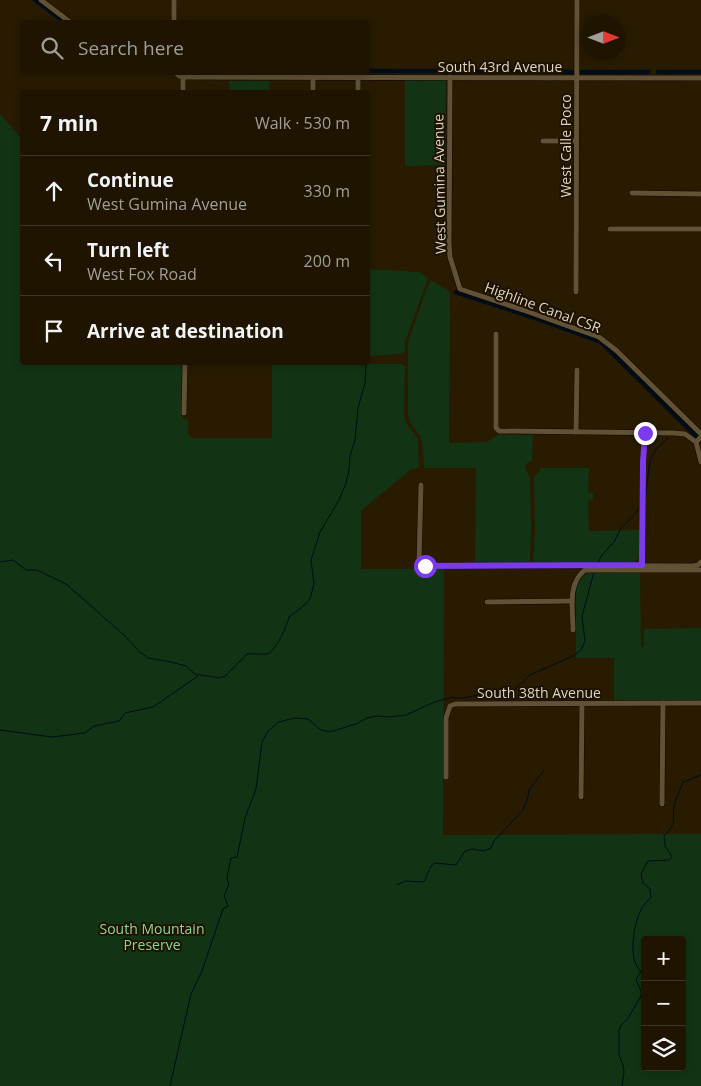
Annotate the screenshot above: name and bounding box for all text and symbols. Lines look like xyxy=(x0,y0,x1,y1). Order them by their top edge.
north arrow xyxy=(581,15,626,60)
search box xyxy=(20,20,370,75)
icon: search xyxy=(38,34,66,62)
text: Search here xyxy=(78,35,184,61)
street label: South 43rd Avenue xyxy=(438,57,562,76)
street label: West Calle Poco xyxy=(556,94,575,198)
text: 7 min xyxy=(40,109,98,137)
text: Walk · 530 m xyxy=(255,112,350,134)
street label: West Gumina Avenue xyxy=(428,114,450,254)
text: Continue xyxy=(87,167,174,193)
icon: ahead xyxy=(40,177,68,205)
text: 330 m xyxy=(304,180,350,202)
text: West Gumina Avenue xyxy=(87,193,247,215)
text: Turn left xyxy=(87,237,169,263)
icon: left xyxy=(40,247,68,275)
text: 200 m xyxy=(304,250,350,272)
text: West Fox Road xyxy=(87,263,197,285)
street label: Highline Canal CSR xyxy=(482,277,604,337)
icon: arrive xyxy=(40,317,68,345)
text: Arrive at destination xyxy=(87,318,284,344)
route end xyxy=(634,422,657,445)
route start xyxy=(414,555,437,578)
street label: South 38th Avenue xyxy=(477,683,601,702)
park label: South Mountain Preserve xyxy=(100,919,204,954)
map controls xyxy=(641,936,686,1071)
button: + xyxy=(641,936,686,981)
button: − xyxy=(641,981,686,1026)
button: layers xyxy=(641,1026,686,1071)

